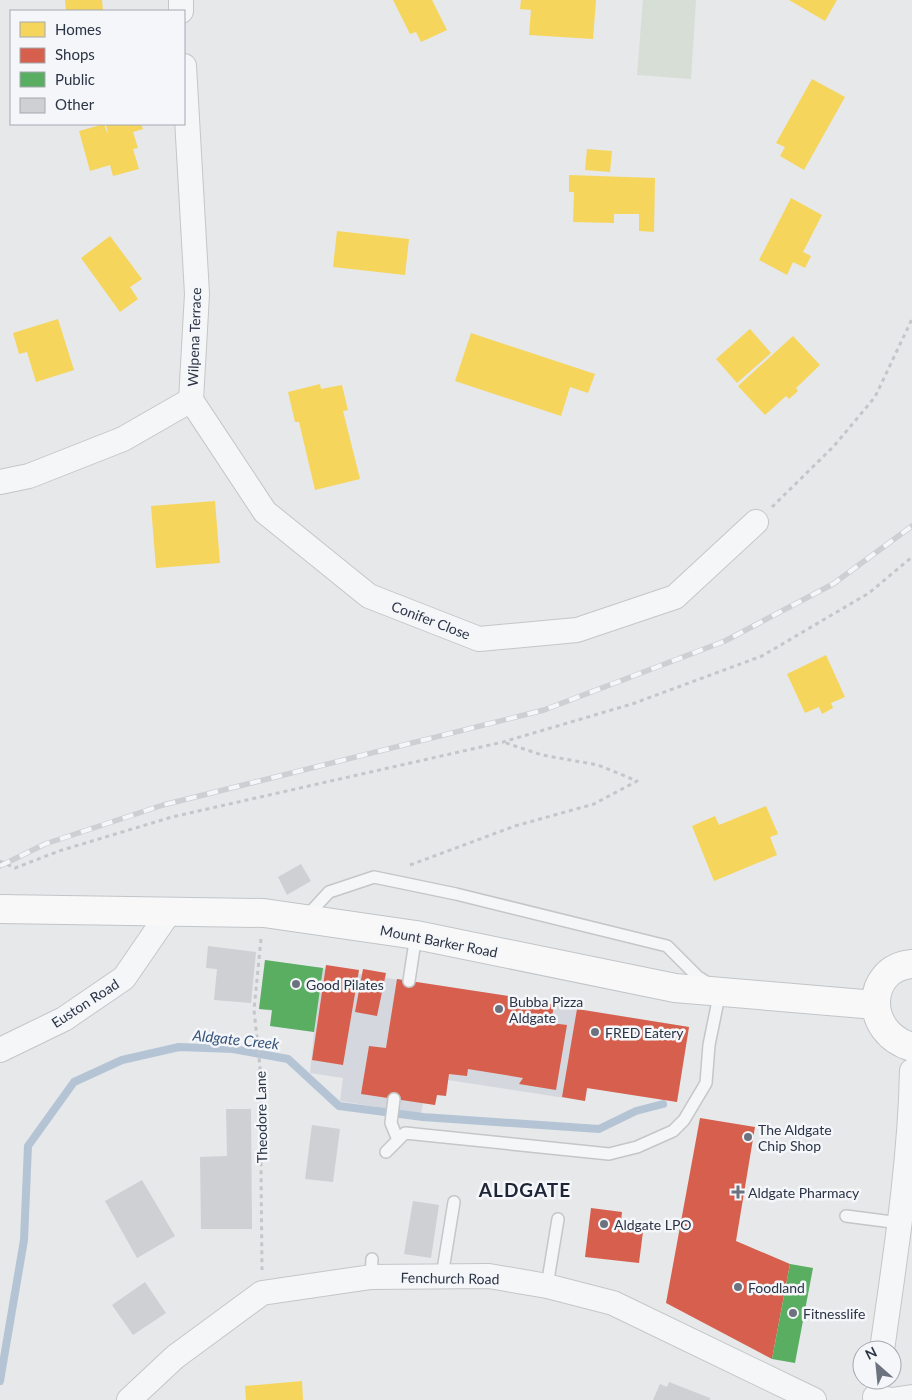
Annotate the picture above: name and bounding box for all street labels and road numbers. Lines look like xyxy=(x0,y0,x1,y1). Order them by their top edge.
street label: Wilpena Terrace xyxy=(184,287,204,387)
street label: Conifer Close xyxy=(389,597,473,643)
street label: Mount Barker Road xyxy=(379,921,499,961)
street label: Euston Road xyxy=(48,975,122,1031)
street label: Theodore Lane xyxy=(252,1071,270,1163)
street label: Fenchurch Road xyxy=(400,1269,500,1287)

